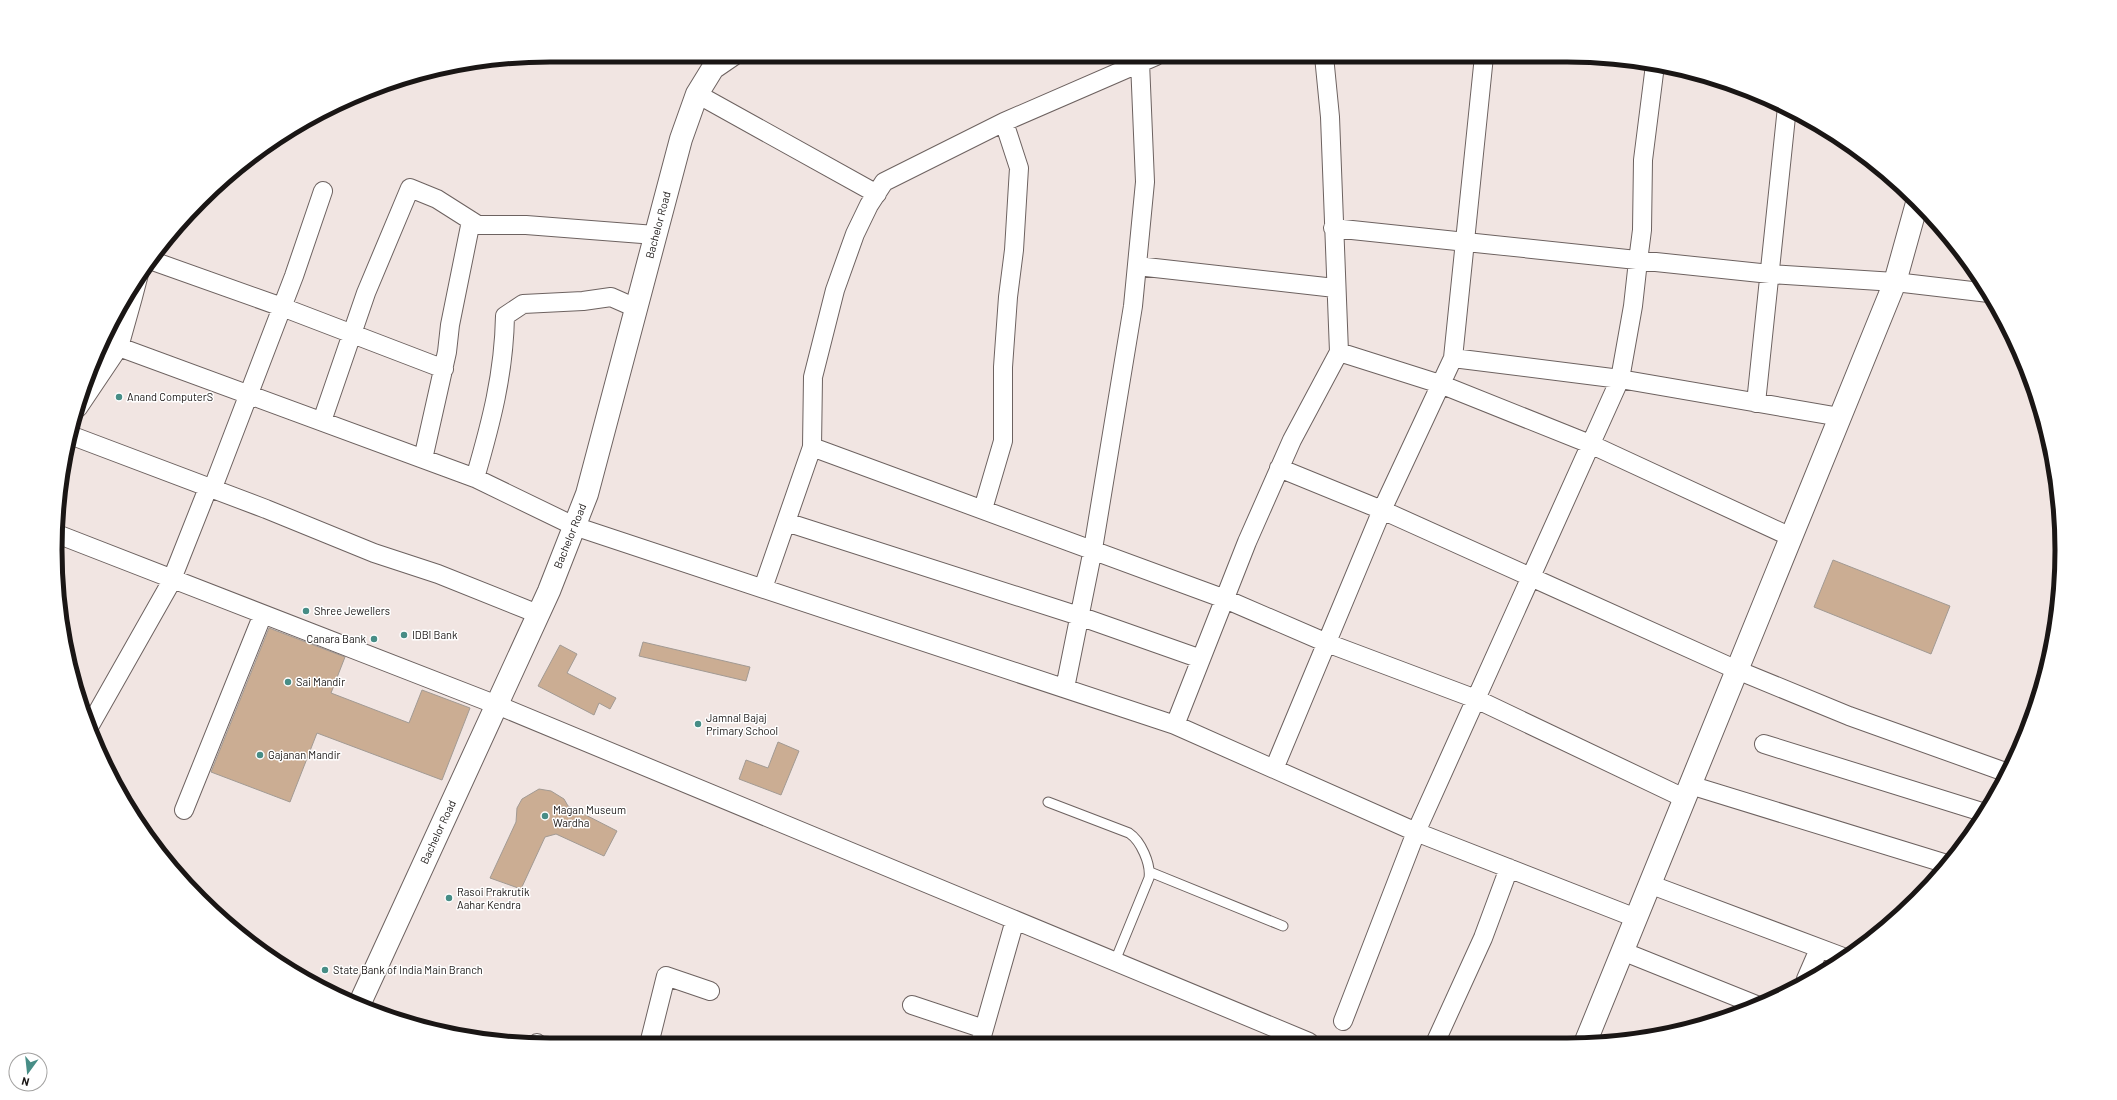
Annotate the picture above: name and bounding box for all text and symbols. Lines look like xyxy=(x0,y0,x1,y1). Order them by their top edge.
street label: Bachelor Road xyxy=(642,190,673,260)
place label: Anand ComputerS xyxy=(127,390,213,403)
marker: Anand ComputerS xyxy=(114,392,124,402)
street label: Bachelor Road xyxy=(551,501,588,570)
place label: Shree Jewellers xyxy=(314,604,390,617)
marker: Shree Jewellers xyxy=(301,606,311,616)
place label: IDBI Bank xyxy=(412,628,458,641)
marker: IDBI Bank xyxy=(399,630,409,640)
place label: Canara Bank xyxy=(307,632,366,645)
marker: Canara Bank xyxy=(369,634,379,644)
place label: Sai Mandir xyxy=(296,675,345,688)
marker: Sai Mandir xyxy=(283,677,293,687)
place label: Jamnal Bajaj Primary School xyxy=(706,711,778,737)
marker: Jamnal Bajaj Primary School xyxy=(693,719,703,729)
place label: Gajanan Mandir xyxy=(268,748,340,761)
marker: Gajanan Mandir xyxy=(255,750,265,760)
street label: Bachelor Road xyxy=(417,798,458,866)
place label: Magan Museum Wardha xyxy=(553,803,626,829)
marker: Magan Museum Wardha xyxy=(540,811,550,821)
place label: Rasoi Prakrutik Aahar Kendra xyxy=(457,885,530,911)
marker: Rasoi Prakrutik Aahar Kendra xyxy=(444,893,454,903)
place label: State Bank of India Main Branch xyxy=(333,963,483,976)
marker: State Bank of India Main Branch xyxy=(320,965,330,975)
north arrow xyxy=(8,1052,48,1092)
text: N xyxy=(20,1075,31,1089)

